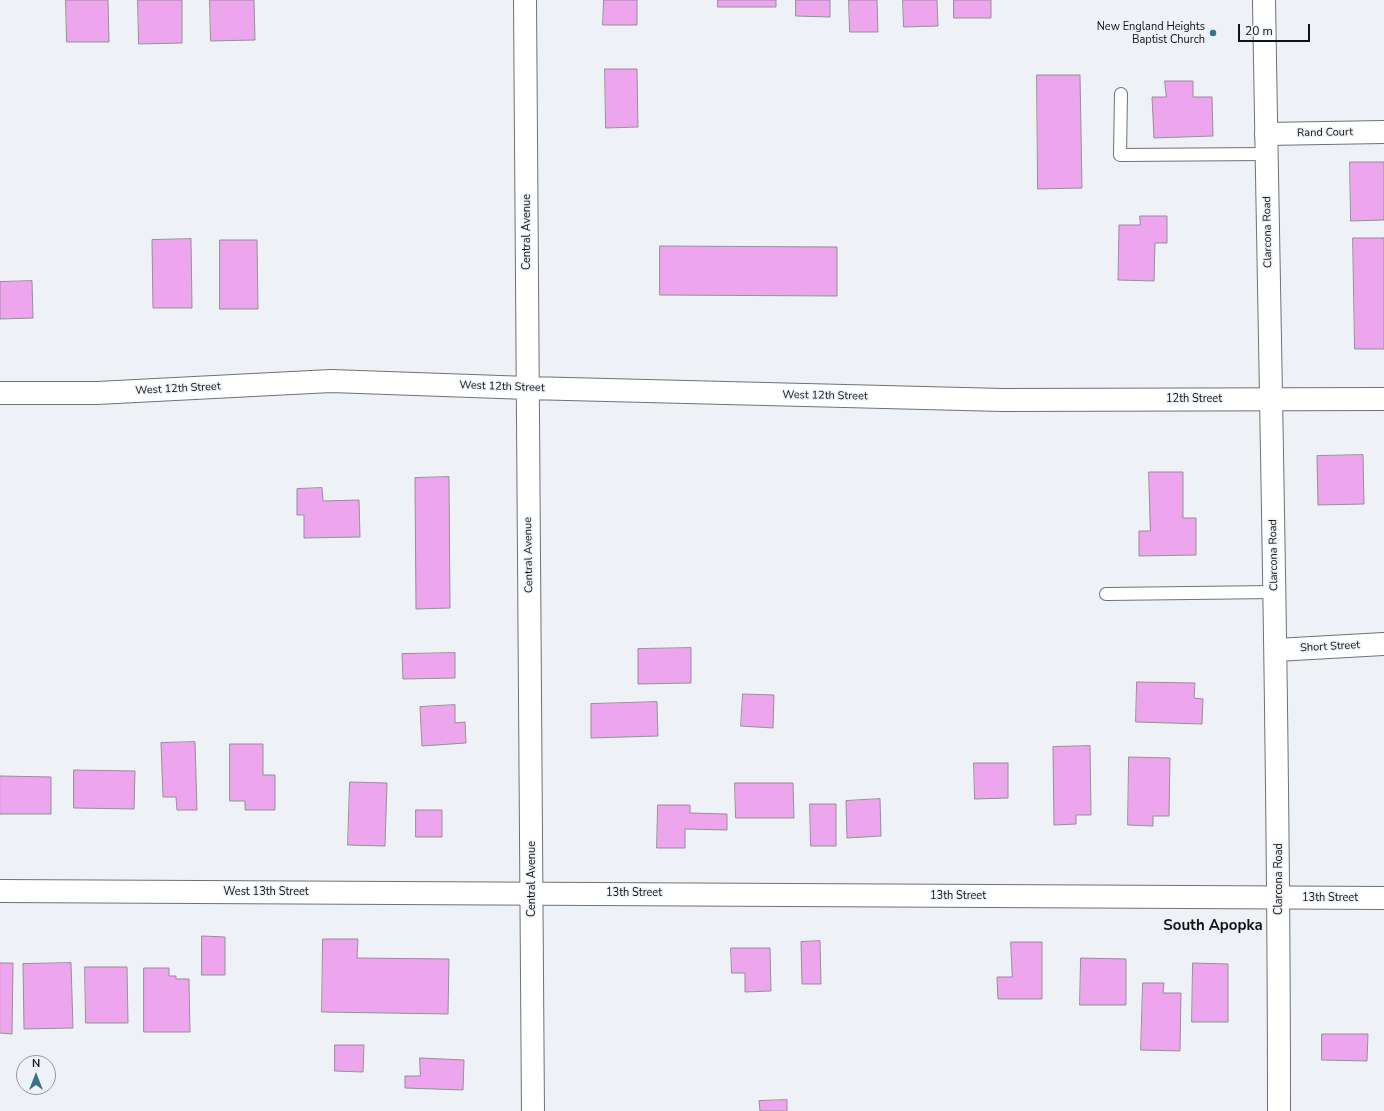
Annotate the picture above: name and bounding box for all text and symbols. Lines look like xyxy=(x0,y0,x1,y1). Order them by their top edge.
scale bar xyxy=(1240,16,1312,42)
place label: New England Heights Baptist Church xyxy=(1097,20,1205,46)
text: 20 m xyxy=(1245,23,1273,39)
marker: New England Heights Baptist Church xyxy=(1208,28,1218,38)
street label: Rand Court xyxy=(1297,126,1353,140)
street label: Central Avenue xyxy=(520,194,534,270)
street label: Clarcona Road xyxy=(1261,196,1275,268)
street label: West 12th Street xyxy=(459,379,545,395)
street label: West 12th Street xyxy=(135,380,221,398)
street label: West 12th Street xyxy=(782,389,868,403)
street label: 12th Street xyxy=(1166,392,1222,406)
street label: Central Avenue xyxy=(522,517,536,593)
street label: Clarcona Road xyxy=(1267,519,1281,591)
street label: Short Street xyxy=(1300,639,1360,655)
street label: Central Avenue xyxy=(525,841,539,917)
street label: Clarcona Road xyxy=(1272,843,1286,915)
street label: West 13th Street xyxy=(223,885,309,899)
street label: 13th Street xyxy=(606,886,662,900)
street label: 13th Street xyxy=(930,889,986,903)
street label: 13th Street xyxy=(1302,891,1358,905)
district label: South Apopka xyxy=(1163,917,1263,935)
north arrow xyxy=(16,1055,56,1095)
text: N xyxy=(32,1056,40,1071)

